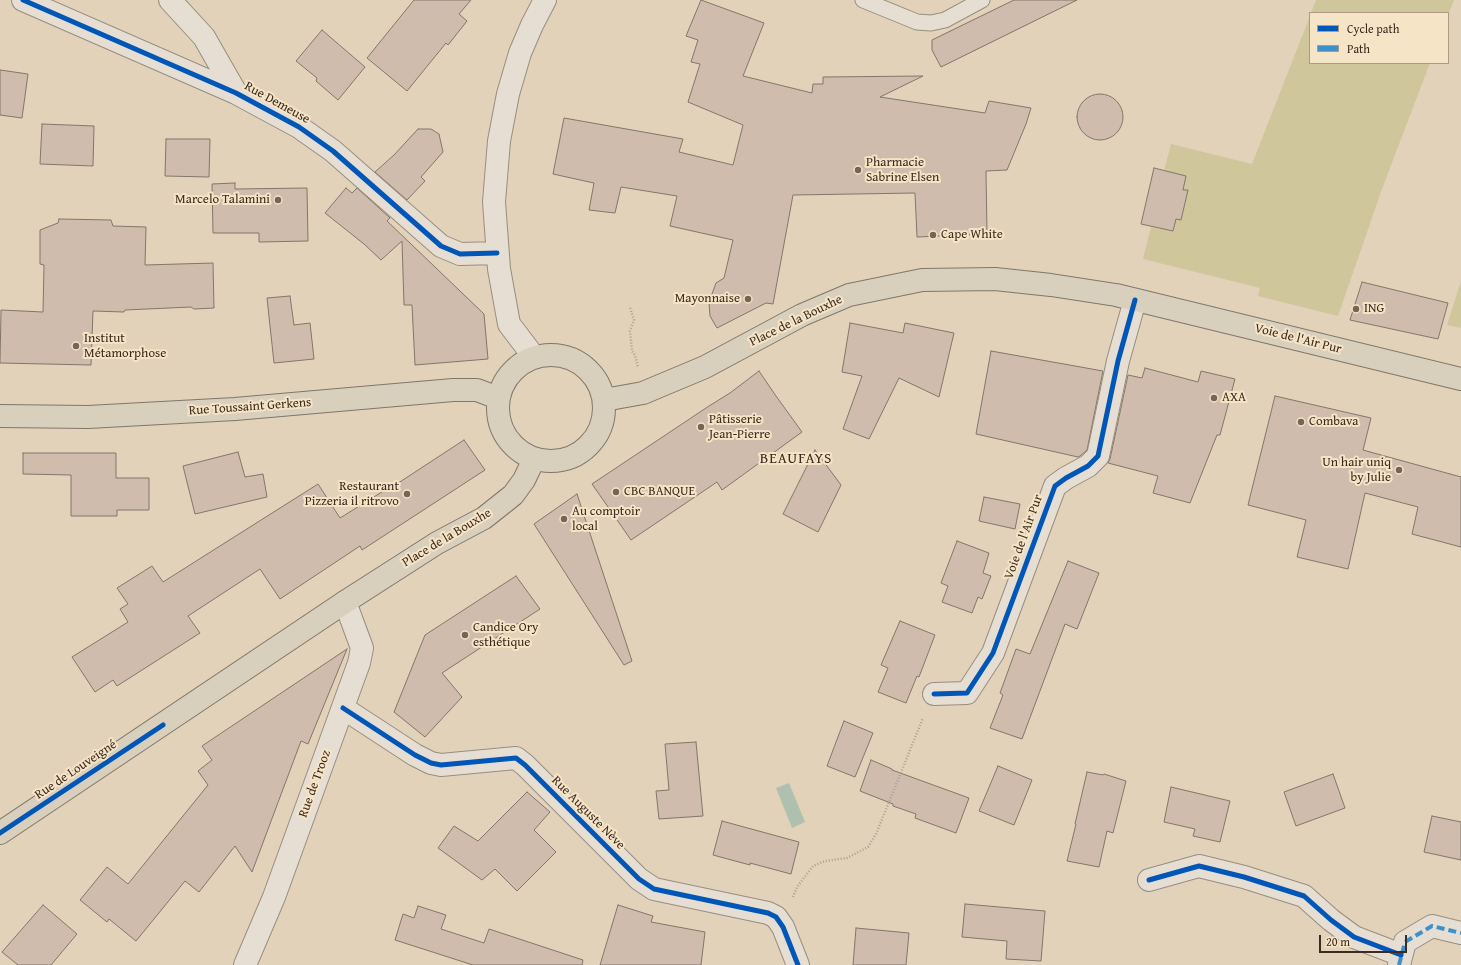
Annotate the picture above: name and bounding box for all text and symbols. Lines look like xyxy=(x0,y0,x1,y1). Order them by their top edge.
legend xyxy=(1309,12,1449,64)
text: Cycle path xyxy=(1347,20,1399,37)
text: Path xyxy=(1347,40,1370,57)
street label: Rue Demeuse xyxy=(242,79,312,127)
place label: Pharmacie Sabrine Elsen xyxy=(866,155,939,186)
marker: Pharmacie Sabrine Elsen xyxy=(853,165,863,175)
place label: Marcelo Talamini xyxy=(175,192,270,208)
marker: Marcelo Talamini xyxy=(273,195,283,205)
place label: Cape White xyxy=(941,227,1003,243)
marker: Cape White xyxy=(928,230,938,240)
place label: Mayonnaise xyxy=(675,291,740,307)
street label: Place de la Bouxhe xyxy=(747,292,845,350)
marker: Mayonnaise xyxy=(743,294,753,304)
place label: ING xyxy=(1364,301,1384,317)
marker: ING xyxy=(1351,304,1361,314)
street label: Voie de l'Air Pur xyxy=(1253,321,1343,357)
place label: Institut Métamorphose xyxy=(84,331,166,362)
marker: Institut Métamorphose xyxy=(71,341,81,351)
place label: AXA xyxy=(1222,390,1246,406)
marker: AXA xyxy=(1209,393,1219,403)
street label: Rue Toussaint Gerkens xyxy=(188,395,312,419)
place label: Pâtisserie Jean-Pierre xyxy=(709,412,770,443)
place label: Combava xyxy=(1309,414,1358,430)
marker: Combava xyxy=(1296,417,1306,427)
marker: Pâtisserie Jean-Pierre xyxy=(696,422,706,432)
district label: BEAUFAYS xyxy=(760,450,832,468)
place label: Un hair uniq by Julie xyxy=(1322,455,1391,486)
marker: Un hair uniq by Julie xyxy=(1394,465,1404,475)
place label: Restaurant Pizzeria il ritrovo xyxy=(305,479,399,510)
place label: CBC BANQUE xyxy=(624,484,695,500)
marker: CBC BANQUE xyxy=(611,487,621,497)
marker: Restaurant Pizzeria il ritrovo xyxy=(402,489,412,499)
street label: Voie de l'Air Pur xyxy=(1001,493,1047,581)
place label: Au comptoir local xyxy=(572,504,640,535)
street label: Place de la Bouxhe xyxy=(400,505,494,571)
marker: Au comptoir local xyxy=(559,514,569,524)
place label: Candice Ory esthétique xyxy=(473,620,539,651)
marker: Candice Ory esthétique xyxy=(460,630,470,640)
street label: Rue de Louveigné xyxy=(32,737,120,803)
street label: Rue de Trooz xyxy=(296,748,334,820)
street label: Rue Auguste Nève xyxy=(548,773,628,853)
scale bar xyxy=(1321,927,1409,953)
text: 20 m xyxy=(1326,933,1350,950)

